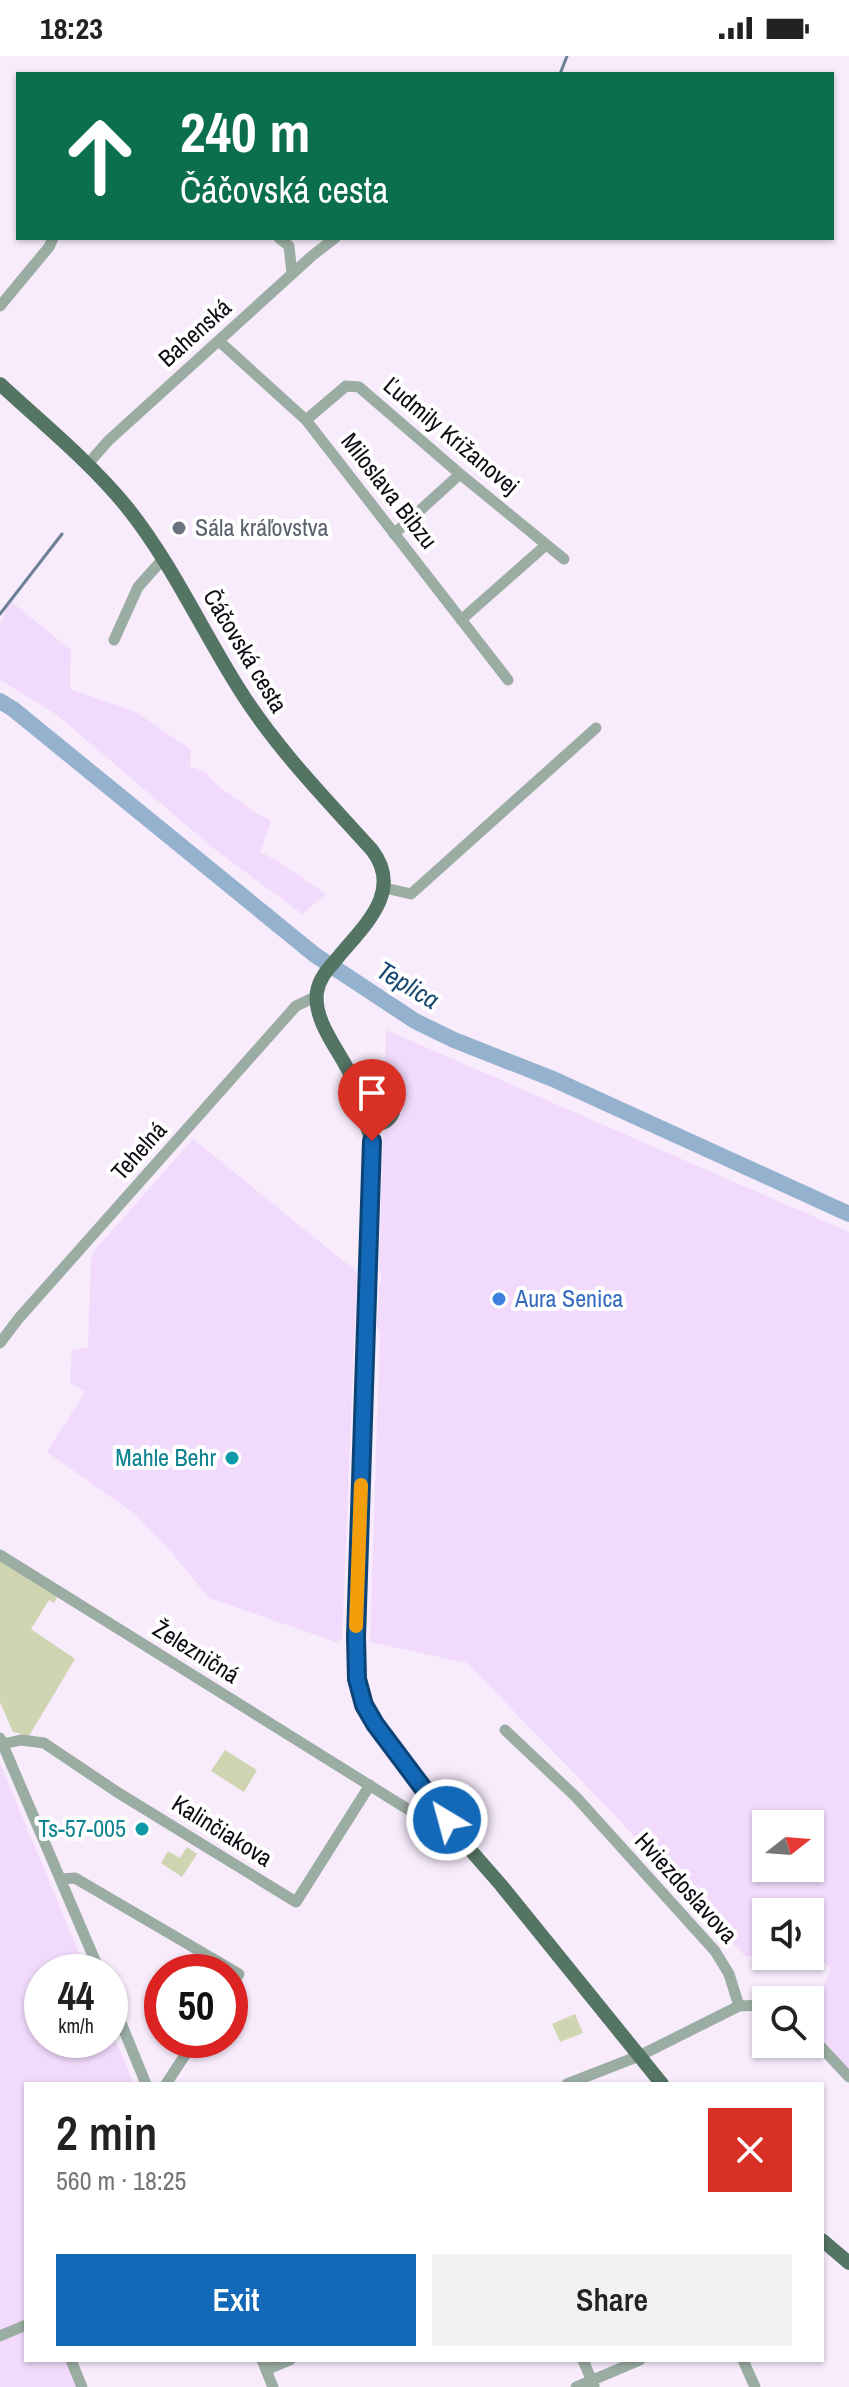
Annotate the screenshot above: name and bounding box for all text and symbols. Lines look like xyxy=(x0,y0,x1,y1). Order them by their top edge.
text: 18:23 xyxy=(40,8,103,48)
text: 240 m xyxy=(180,94,310,169)
icon: ahead xyxy=(48,104,152,208)
text: Čáčovská cesta xyxy=(180,166,388,214)
street label: Bahenská xyxy=(151,291,238,373)
street label: Ľudmily Križanovej xyxy=(377,369,526,501)
street label: Miloslava Bibzu xyxy=(334,426,445,555)
place label: Sála kráľovstva xyxy=(195,511,328,543)
marker: Sála kráľovstva xyxy=(170,519,188,537)
street label: Čáčovská cesta xyxy=(196,583,295,718)
water label: Teplica xyxy=(371,952,446,1017)
pin xyxy=(338,1059,406,1141)
icon: arrive xyxy=(350,1071,394,1115)
street label: Tehelná xyxy=(103,1114,173,1187)
place label: Aura Senica xyxy=(514,1282,623,1314)
marker: Aura Senica xyxy=(490,1290,508,1308)
place label: Mahle Behr xyxy=(115,1441,216,1473)
marker: Mahle Behr xyxy=(223,1449,241,1467)
street label: Železničná xyxy=(147,1612,246,1690)
position arrow xyxy=(405,1778,489,1862)
street label: Kalinčiakova xyxy=(166,1787,279,1874)
north arrow xyxy=(752,1810,824,1882)
map controls xyxy=(752,1810,824,2058)
place label: Ts-57-005 xyxy=(38,1812,126,1844)
marker: Ts-57-005 xyxy=(133,1820,151,1838)
street label: Hviezdoslavova xyxy=(628,1825,745,1950)
button: sound xyxy=(752,1898,824,1970)
speed limit sign: 50 xyxy=(144,1954,248,2058)
text: 44 xyxy=(58,1969,94,2022)
button: search xyxy=(752,1986,824,2058)
text: km/h xyxy=(58,2012,94,2039)
text: 2 min xyxy=(56,2100,157,2165)
button: close xyxy=(708,2108,792,2192)
text: 560 m · 18:25 xyxy=(56,2163,186,2198)
button: Exit xyxy=(56,2254,416,2346)
button: Share xyxy=(432,2254,792,2346)

